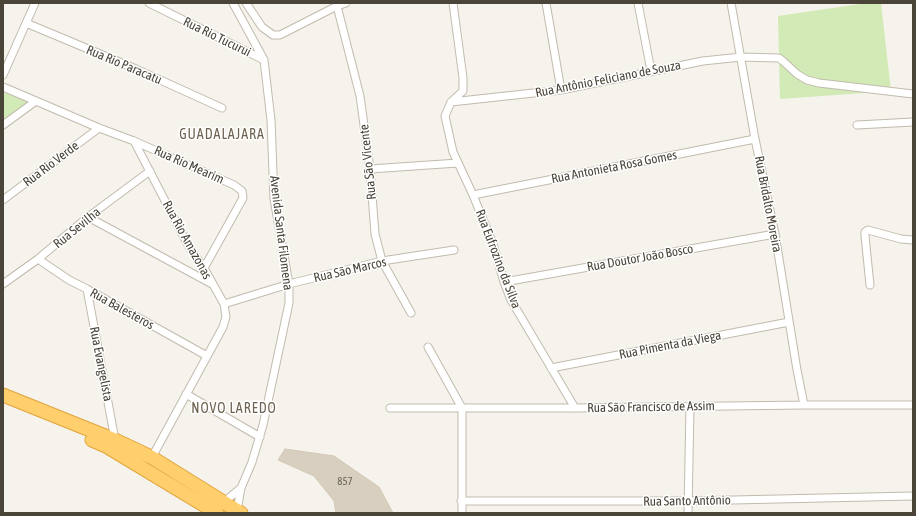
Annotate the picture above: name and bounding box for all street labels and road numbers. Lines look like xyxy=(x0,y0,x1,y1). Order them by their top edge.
street label: Rua Rio Tucurui xyxy=(181,14,253,60)
street label: Rua Rio Paracatu xyxy=(84,42,164,88)
street label: Rua Antônio Feliciano de Souza xyxy=(534,57,682,101)
street label: Rua São Vicente xyxy=(356,123,380,201)
street label: Rua Rio Verde xyxy=(20,138,82,190)
street label: Rua Rio Mearim xyxy=(152,143,226,187)
street label: Rua Antonieta Rosa Gomes xyxy=(550,147,678,187)
street label: Rua Bridalto Moreira xyxy=(751,154,785,254)
street label: Avenida Santa Filomena xyxy=(266,175,296,291)
street label: Rua Rio Amazonas xyxy=(159,198,215,282)
street label: Rua Sevilha xyxy=(50,204,104,252)
street label: Rua Eufrozino da Silva xyxy=(472,207,524,311)
street label: Rua Doutor João Bosco xyxy=(586,241,694,275)
street label: Rua São Marcos xyxy=(312,254,388,286)
street label: Rua Balesteros xyxy=(87,285,157,333)
street label: Rua Evangelista xyxy=(86,325,116,403)
street label: Rua Pimenta da Viega xyxy=(618,327,722,363)
street label: Rua São Francisco de Assim xyxy=(587,398,715,416)
street label: Rua Santo Antônio xyxy=(643,492,731,510)

